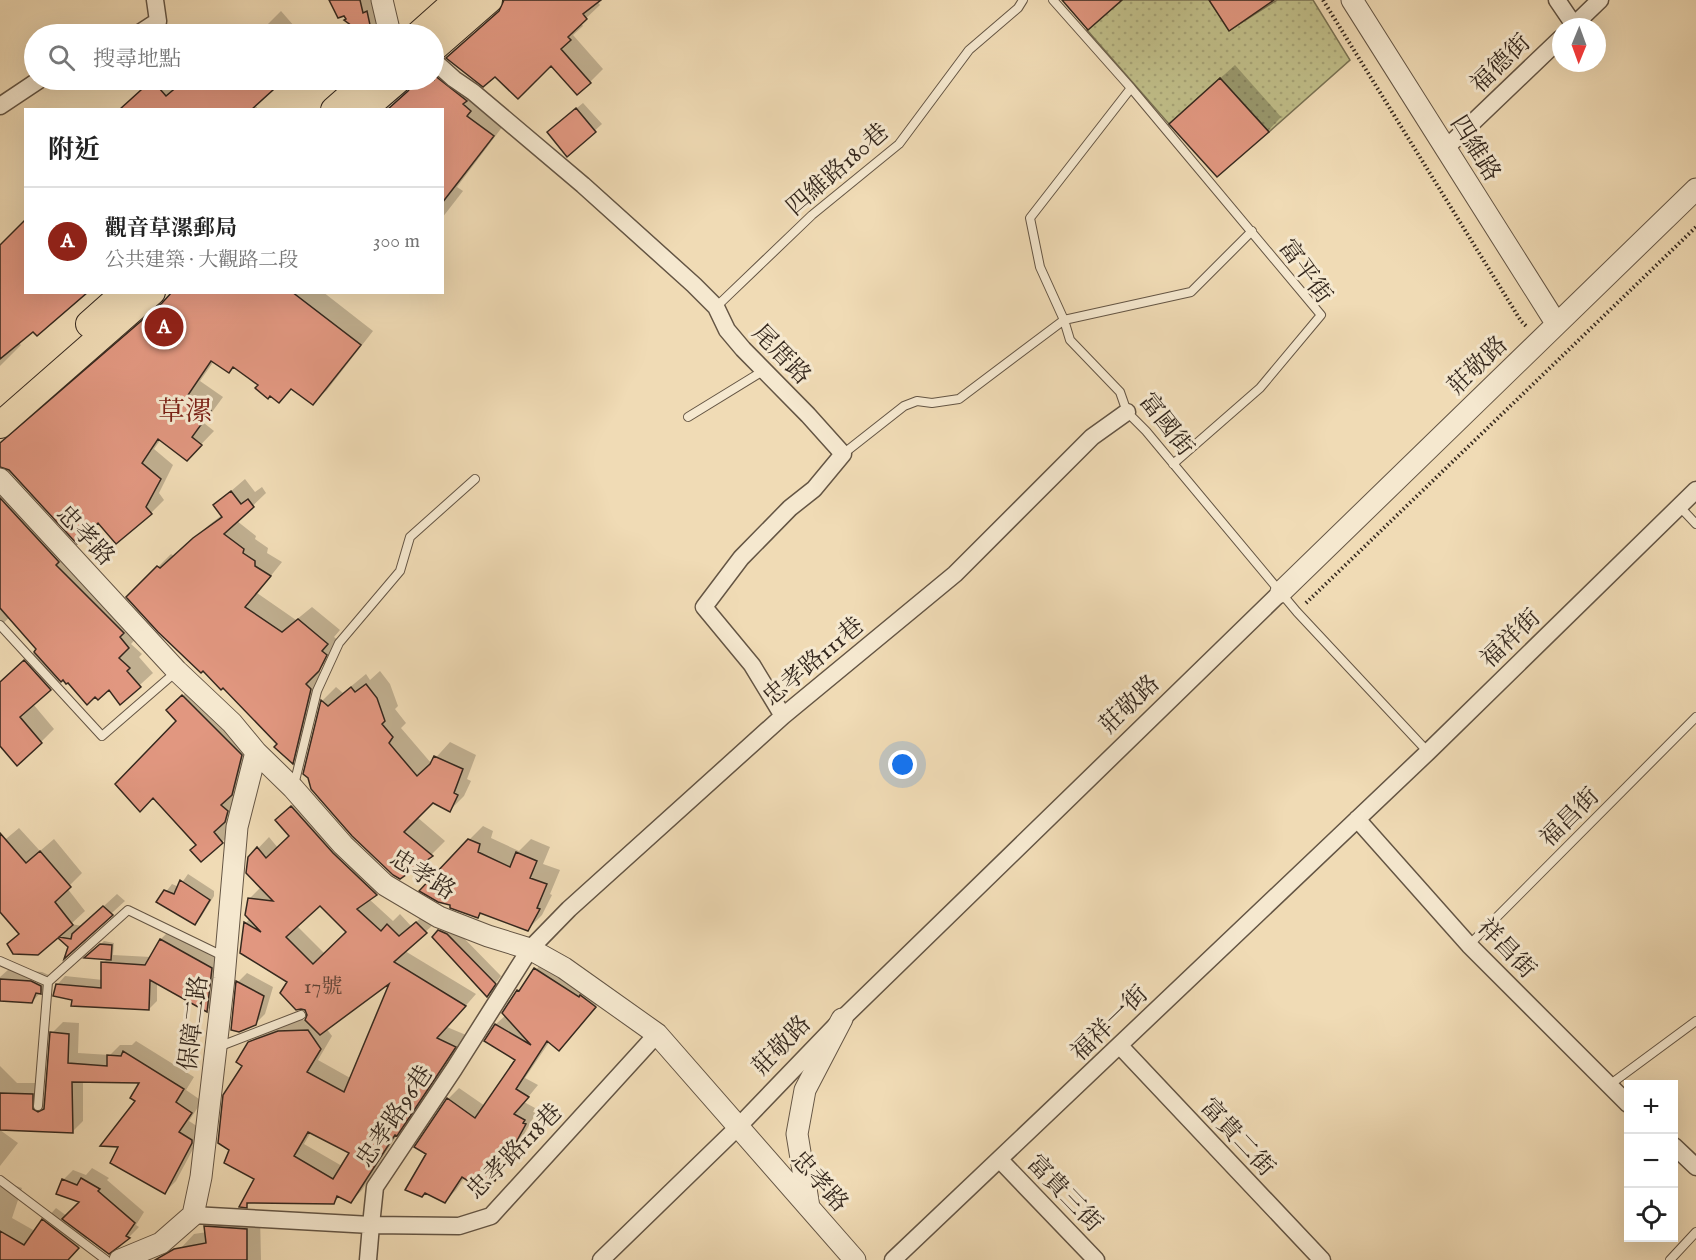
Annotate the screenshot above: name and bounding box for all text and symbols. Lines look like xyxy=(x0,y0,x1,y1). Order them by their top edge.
north arrow xyxy=(1552,18,1606,72)
search box xyxy=(24,24,444,90)
street label: 福德街 xyxy=(1464,28,1538,100)
icon: search xyxy=(45,41,78,74)
text: 搜尋地點 xyxy=(93,46,181,74)
street label: 四維路 xyxy=(1443,110,1507,188)
street label: 四維路180巷 xyxy=(780,117,896,223)
text: 附近 xyxy=(48,134,100,167)
text: 觀音草漯郵局 xyxy=(105,215,237,243)
text: A xyxy=(61,229,74,254)
text: 300 m xyxy=(373,229,420,254)
street label: 富平街 xyxy=(1271,234,1338,310)
text: 公共建築 · 大觀路二段 xyxy=(105,248,298,273)
pin: A xyxy=(144,304,184,350)
street label: 尾厝路 xyxy=(745,318,817,392)
street label: 莊敬路 xyxy=(1441,330,1515,402)
street label: 富國街 xyxy=(1131,387,1200,463)
district label: 草漯 xyxy=(158,396,212,430)
street label: 忠孝路 xyxy=(49,499,121,573)
street label: 福祥街 xyxy=(1474,603,1548,675)
street label: 忠孝路111巷 xyxy=(757,611,871,713)
street label: 莊敬路 xyxy=(1093,669,1167,741)
your location xyxy=(888,750,917,779)
street label: 福昌街 xyxy=(1534,782,1606,854)
street label: 忠孝路 xyxy=(383,843,461,907)
street label: 祥昌街 xyxy=(1470,912,1542,986)
street label: 保障二路 xyxy=(173,974,216,1073)
house number: 17號 xyxy=(304,974,342,1001)
street label: 福祥一街 xyxy=(1065,980,1155,1069)
street label: 莊敬路 xyxy=(746,1009,818,1083)
street label: 忠孝路96巷 xyxy=(350,1060,441,1174)
map controls xyxy=(1624,1080,1678,1242)
button: + xyxy=(1624,1080,1678,1134)
street label: 富貴二街 xyxy=(1193,1092,1281,1184)
street label: 忠孝路118巷 xyxy=(461,1098,570,1207)
button: − xyxy=(1624,1134,1678,1188)
street label: 忠孝路 xyxy=(783,1145,854,1219)
street label: 富貴三街 xyxy=(1019,1149,1108,1239)
button: locate xyxy=(1624,1188,1678,1242)

